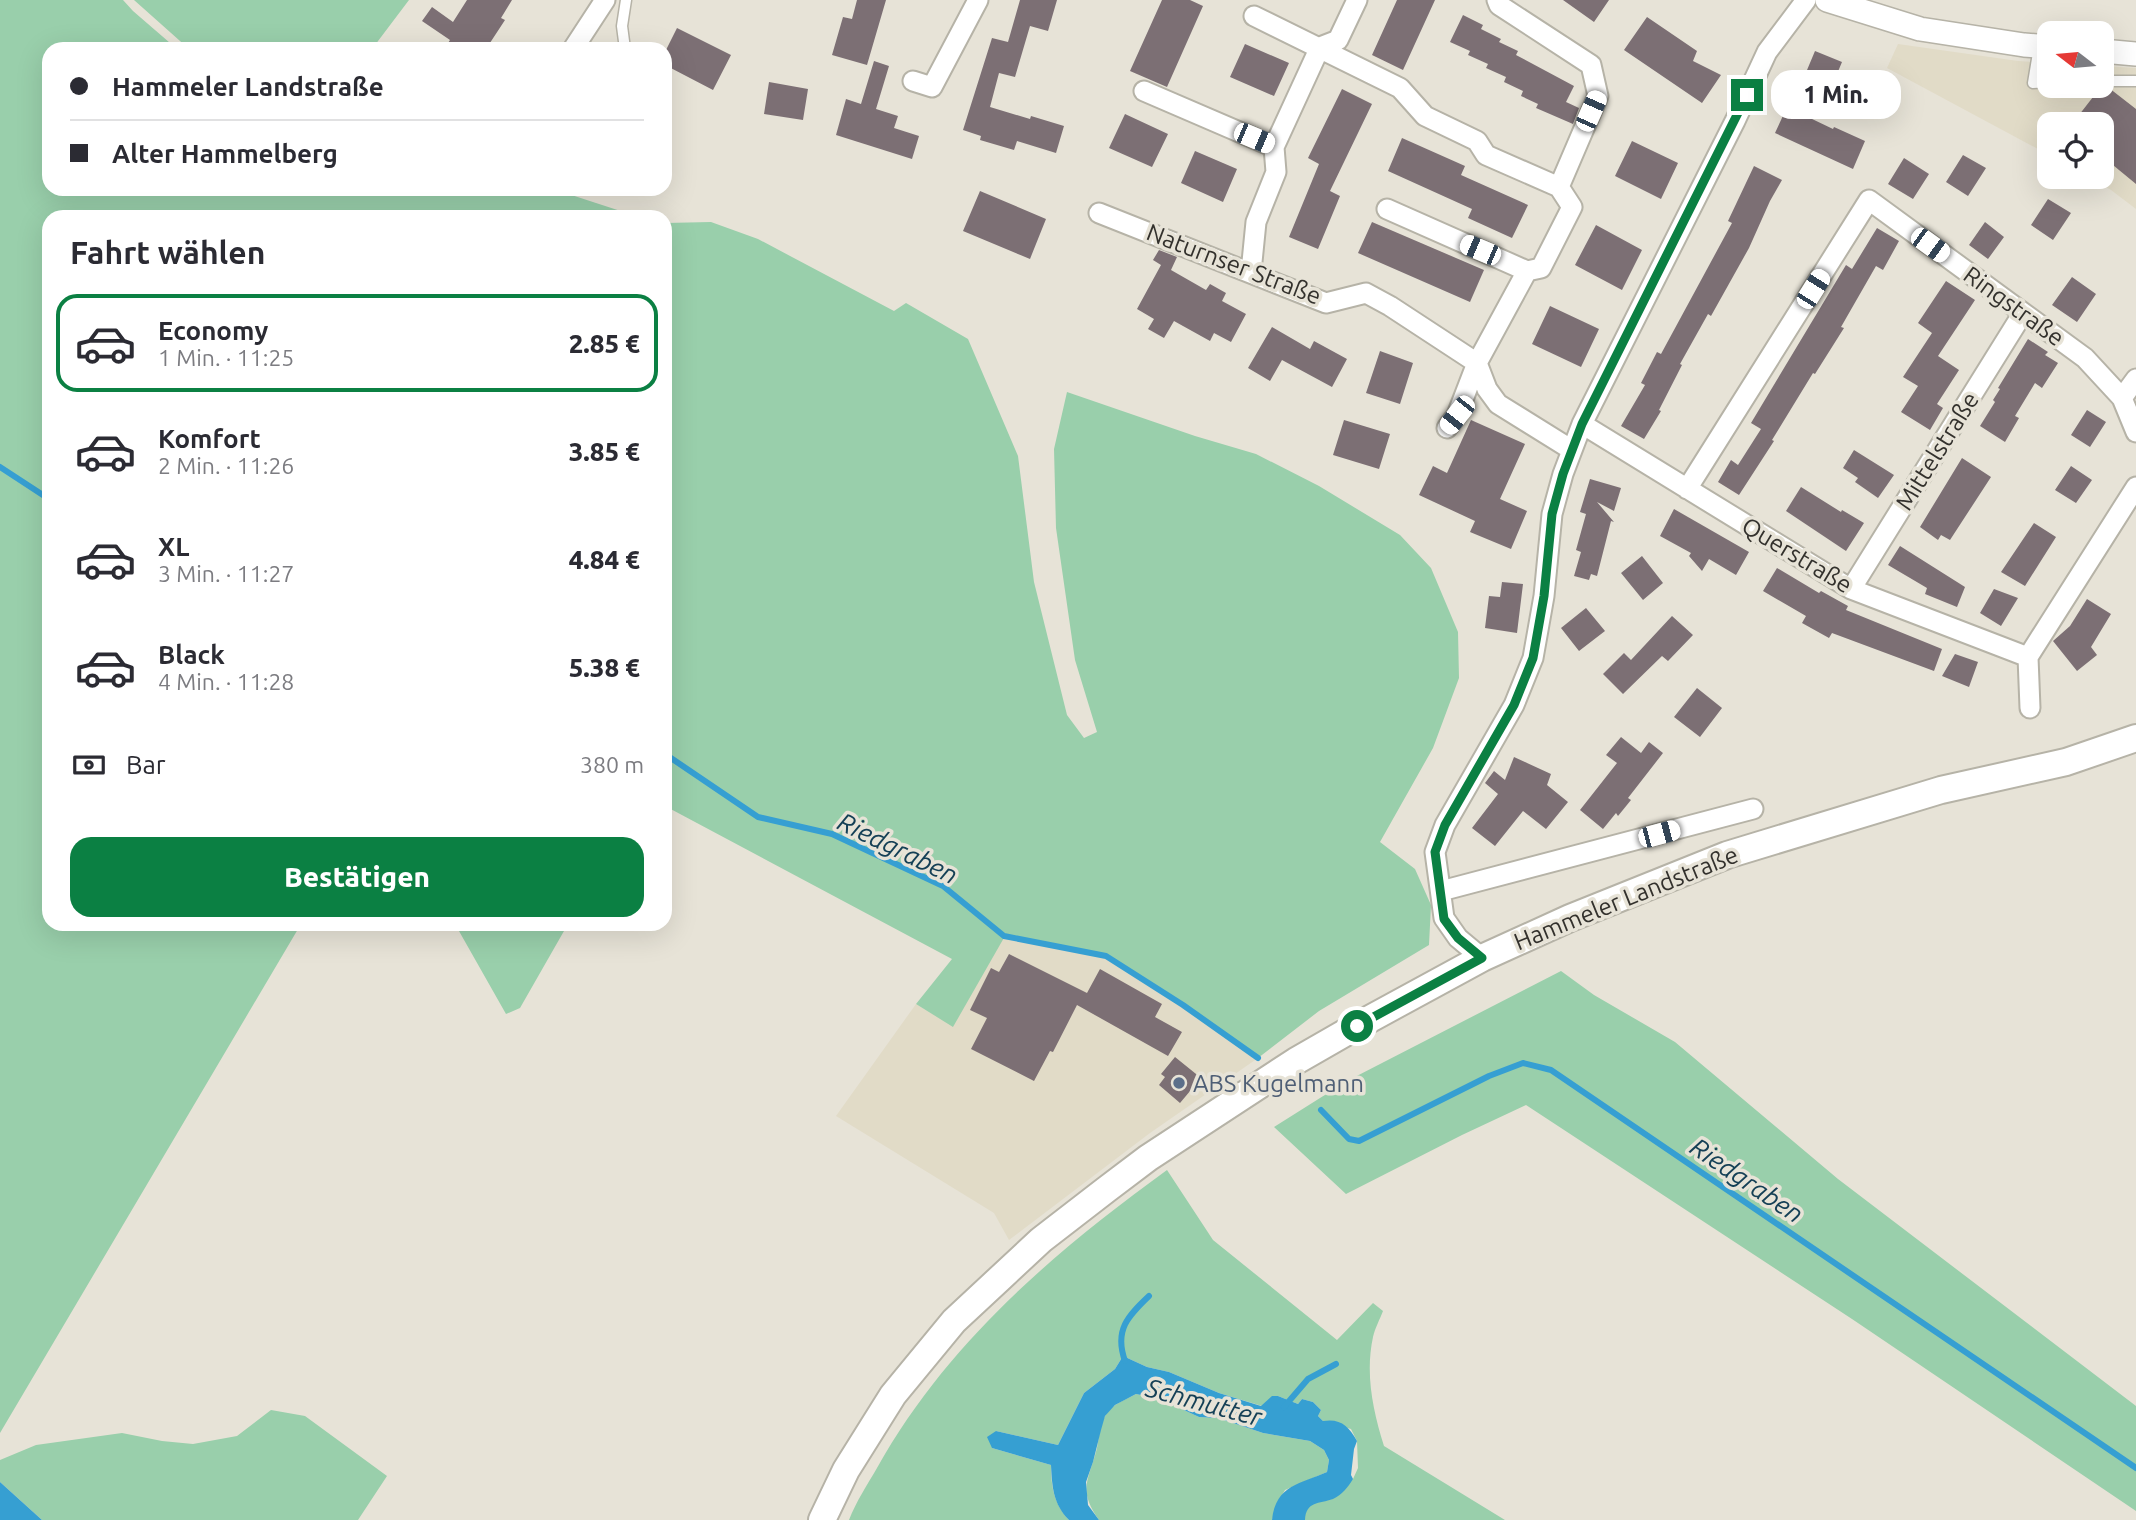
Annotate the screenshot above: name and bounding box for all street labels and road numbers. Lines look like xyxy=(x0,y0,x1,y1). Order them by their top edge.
street label: Naturnser Straße xyxy=(1143,218,1325,310)
street label: Ringstraße xyxy=(1959,261,2069,351)
street label: Mittelstraße xyxy=(1890,387,1984,515)
street label: Querstraße xyxy=(1737,512,1857,598)
street label: Hammeler Landstraße xyxy=(1510,841,1742,955)

